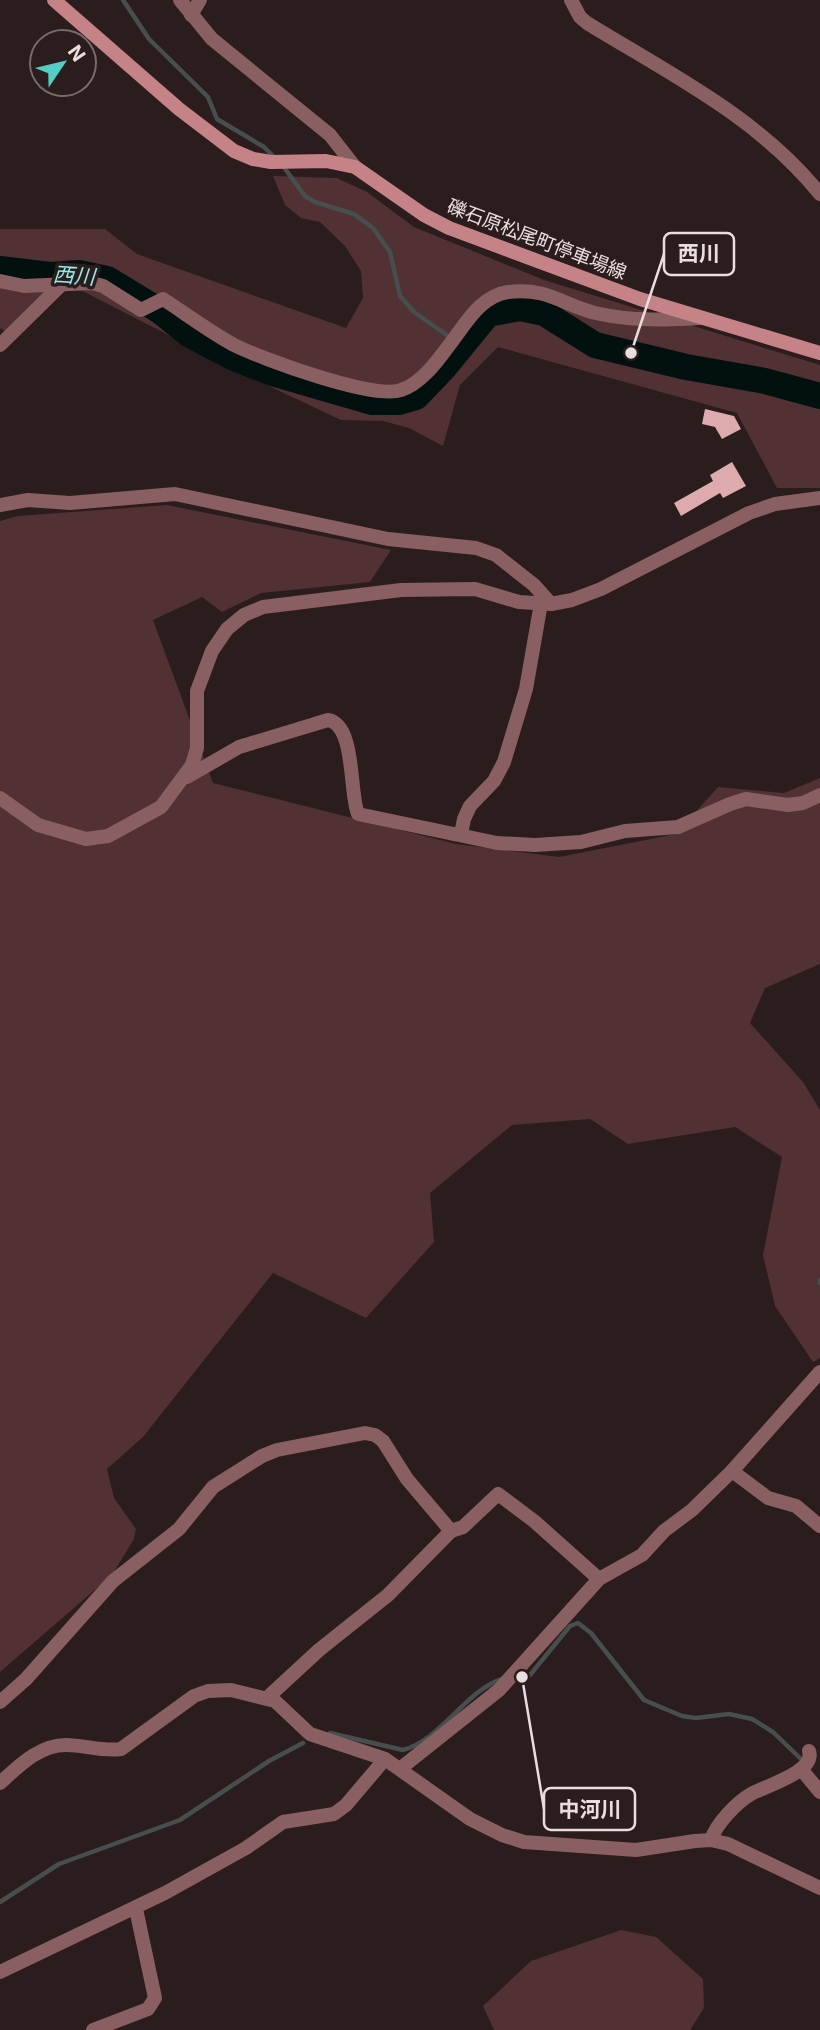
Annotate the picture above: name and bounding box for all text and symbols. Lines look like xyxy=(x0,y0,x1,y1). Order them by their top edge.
north arrow xyxy=(28,28,98,98)
text: N xyxy=(63,41,90,66)
street label: 礫石原松尾町停車場線 xyxy=(444,195,630,284)
callout: 西川 xyxy=(664,233,734,275)
text: 西川 xyxy=(678,241,720,266)
water label: 西川 xyxy=(52,262,98,290)
callout: 中河川 xyxy=(544,1788,635,1830)
text: 中河川 xyxy=(559,1797,622,1822)

